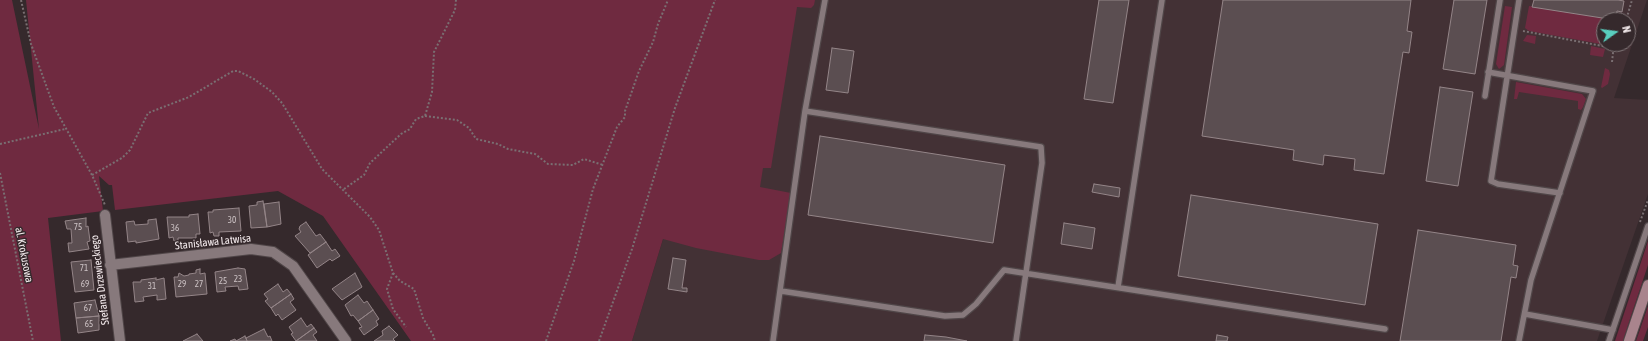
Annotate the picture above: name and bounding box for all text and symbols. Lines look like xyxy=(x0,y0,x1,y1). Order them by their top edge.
north arrow xyxy=(1596,12,1636,52)
text: N xyxy=(1620,25,1633,34)
house number: 30 xyxy=(228,215,236,225)
house number: 75 xyxy=(74,222,82,232)
house number: 36 xyxy=(171,223,179,233)
street label: al. Krokusowa xyxy=(12,226,36,284)
street label: Stanisława Latwisa xyxy=(174,231,252,253)
street label: Stefana Drzewieckiego xyxy=(88,234,112,326)
house number: 71 xyxy=(80,263,88,273)
house number: 23 xyxy=(234,274,242,284)
house number: 25 xyxy=(219,276,227,286)
house number: 69 xyxy=(81,279,89,289)
house number: 29 xyxy=(178,279,186,289)
house number: 27 xyxy=(195,279,203,289)
house number: 31 xyxy=(148,281,156,291)
house number: 67 xyxy=(84,303,92,313)
house number: 65 xyxy=(85,319,93,329)

